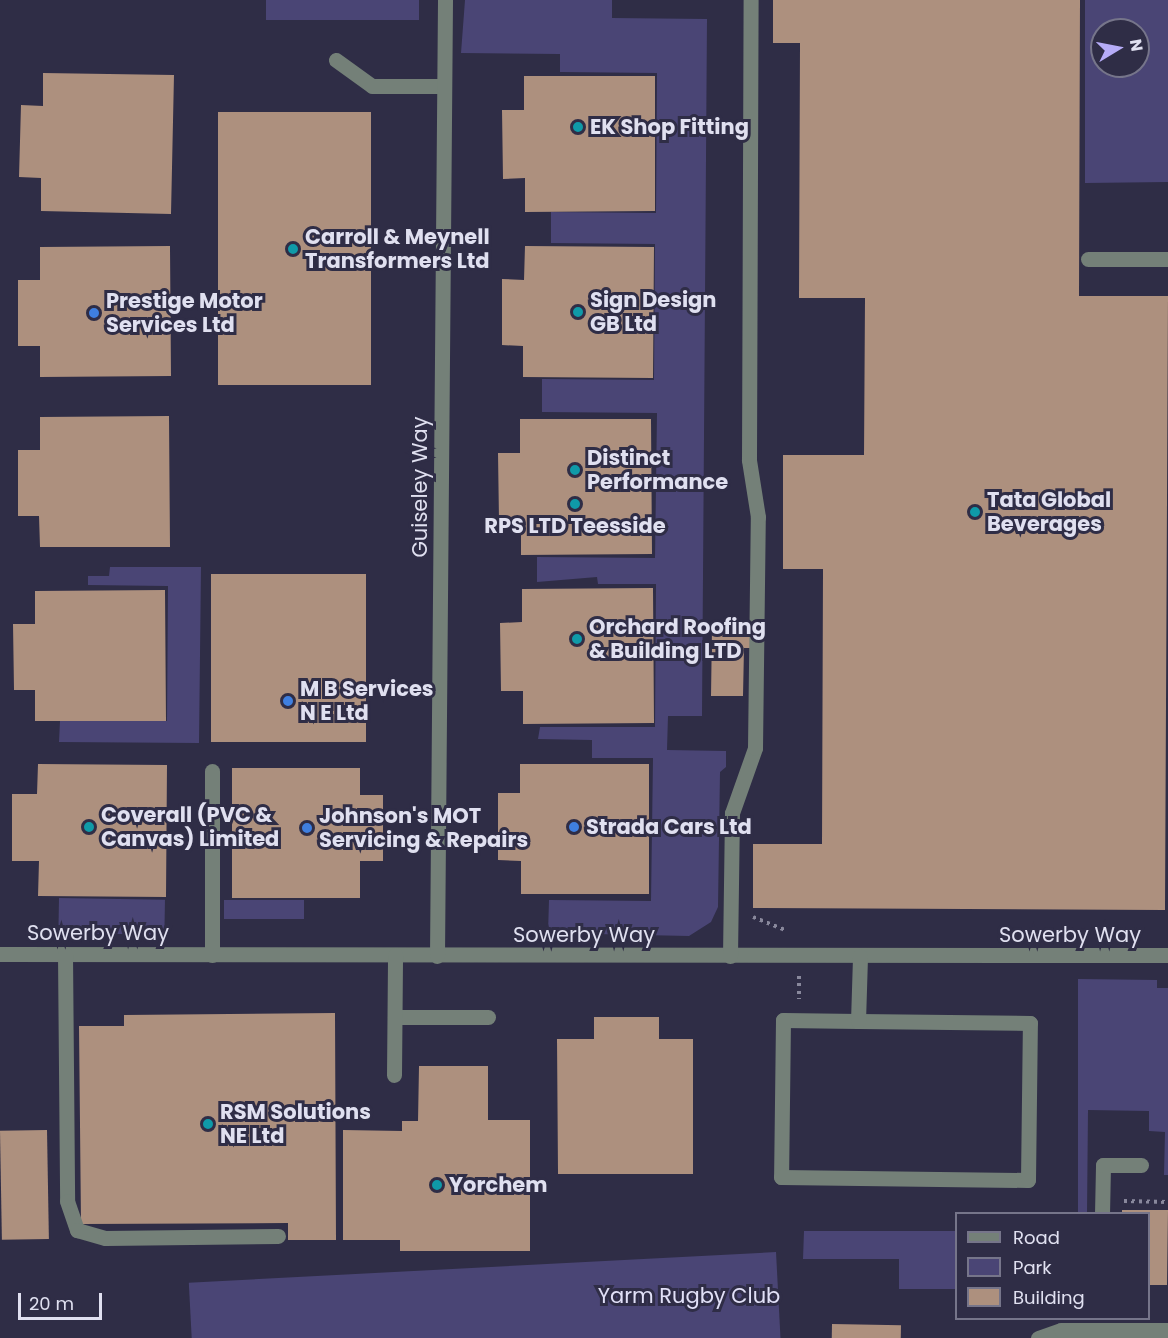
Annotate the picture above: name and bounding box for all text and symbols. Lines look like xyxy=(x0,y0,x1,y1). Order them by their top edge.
north arrow xyxy=(1090,18,1150,78)
text: N xyxy=(1124,37,1149,53)
place label: EK Shop Fitting xyxy=(590,114,749,140)
marker: EK Shop Fitting xyxy=(571,120,585,134)
place label: Carroll & Meynell Transformers Ltd xyxy=(305,224,490,274)
marker: Carroll & Meynell Transformers Ltd xyxy=(286,242,300,256)
place label: Sign Design GB Ltd xyxy=(590,287,717,337)
place label: Prestige Motor Services Ltd xyxy=(106,288,263,338)
marker: Sign Design GB Ltd xyxy=(571,305,585,319)
marker: Prestige Motor Services Ltd xyxy=(87,306,101,320)
street label: Guiseley Way xyxy=(407,416,433,558)
place label: Distinct Performance xyxy=(587,445,728,495)
marker: Distinct Performance xyxy=(568,463,582,477)
place label: Tata Global Beverages xyxy=(987,487,1111,537)
marker: RPS LTD Teesside xyxy=(568,497,582,511)
marker: Tata Global Beverages xyxy=(968,505,982,519)
place label: RPS LTD Teesside xyxy=(484,513,666,539)
place label: Orchard Roofing & Building LTD xyxy=(589,614,766,664)
marker: Orchard Roofing & Building LTD xyxy=(570,632,584,646)
place label: M B Services N E Ltd xyxy=(300,676,434,726)
marker: M B Services N E Ltd xyxy=(281,694,295,708)
place label: Coverall (PVC & Canvas) Limited xyxy=(101,802,279,852)
place label: Johnson's MOT Servicing & Repairs xyxy=(319,803,528,853)
place label: Strada Cars Ltd xyxy=(586,814,752,840)
marker: Coverall (PVC & Canvas) Limited xyxy=(82,820,96,834)
marker: Strada Cars Ltd xyxy=(567,820,581,834)
marker: Johnson's MOT Servicing & Repairs xyxy=(300,821,314,835)
street label: Sowerby Way xyxy=(27,920,169,946)
street label: Sowerby Way xyxy=(513,922,655,948)
street label: Sowerby Way xyxy=(999,922,1141,948)
place label: RSM Solutions NE Ltd xyxy=(220,1099,371,1149)
marker: RSM Solutions NE Ltd xyxy=(201,1117,215,1131)
place label: Yorchem xyxy=(449,1172,547,1198)
marker: Yorchem xyxy=(430,1178,444,1192)
legend xyxy=(955,1212,1150,1320)
text: Road xyxy=(1013,1225,1060,1250)
text: Park xyxy=(1013,1255,1052,1280)
scale bar xyxy=(21,1281,105,1319)
park label: Yarm Rugby Club xyxy=(598,1283,780,1309)
text: Building xyxy=(1013,1285,1085,1310)
text: 20 m xyxy=(29,1291,74,1316)

